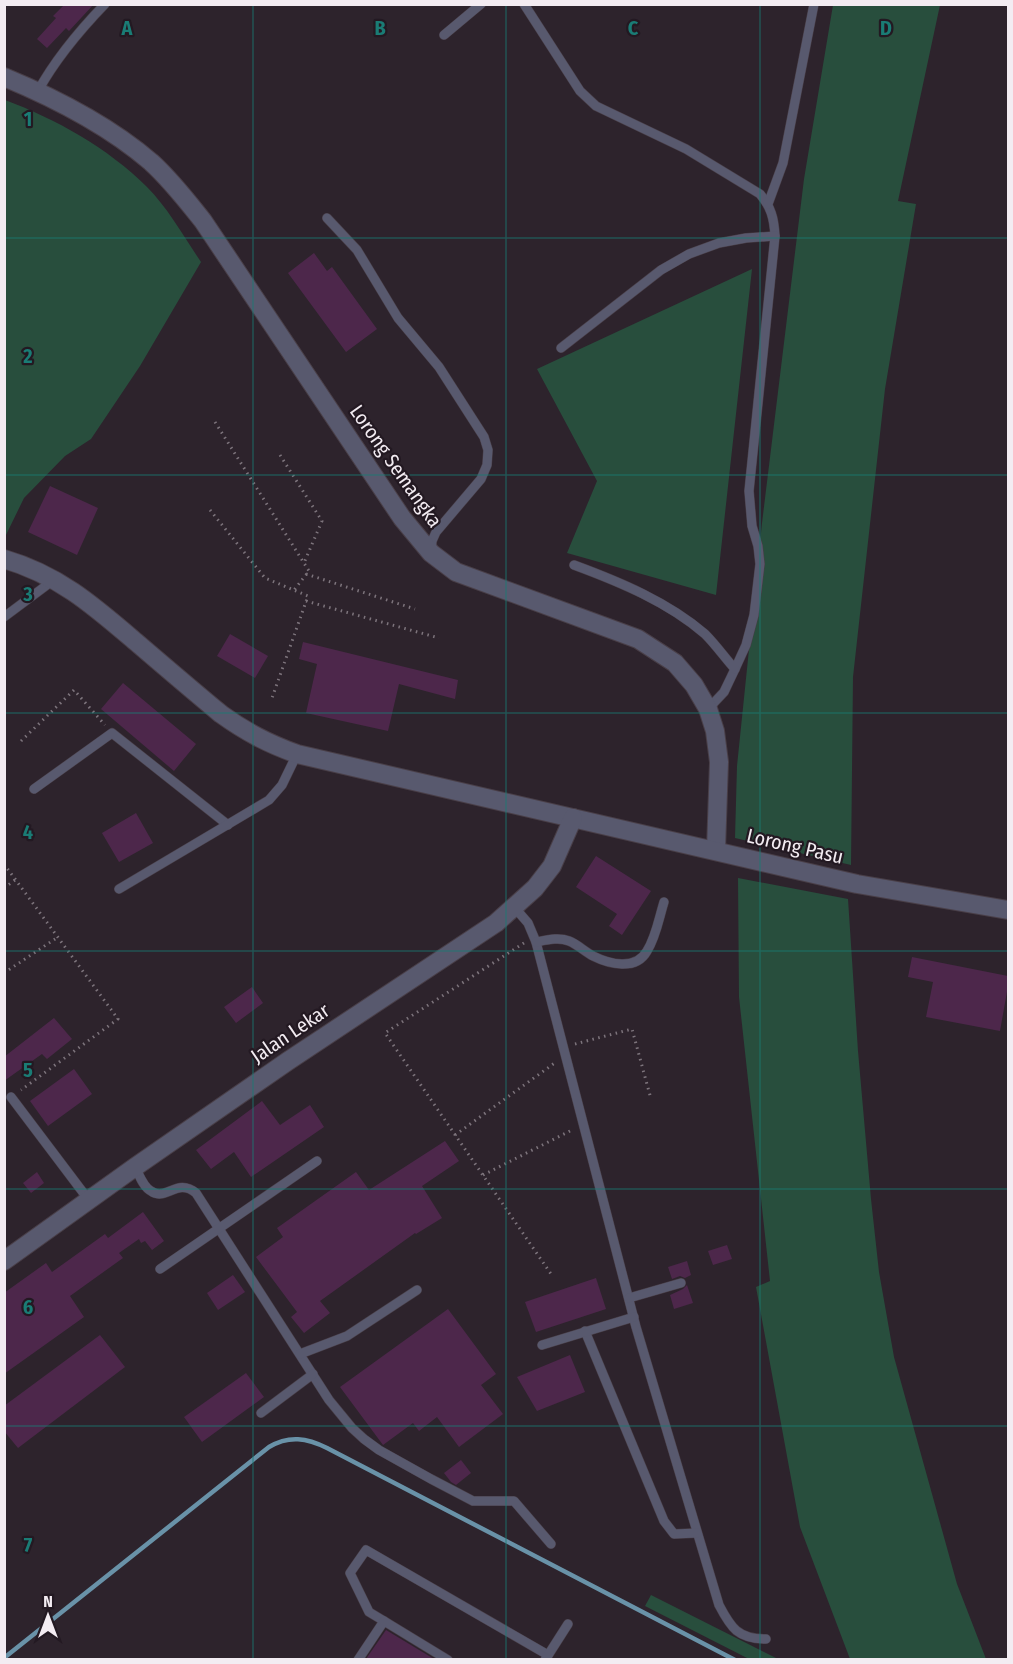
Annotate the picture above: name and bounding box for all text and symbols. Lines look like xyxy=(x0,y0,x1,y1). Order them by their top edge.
text: A xyxy=(121,16,134,40)
text: B xyxy=(374,16,386,40)
text: C xyxy=(628,16,639,40)
text: D xyxy=(880,16,892,40)
text: 1 xyxy=(24,107,32,131)
text: 2 xyxy=(22,344,33,368)
street label: Lorong Semangka xyxy=(345,400,447,532)
text: 3 xyxy=(22,582,33,606)
text: 4 xyxy=(23,820,33,844)
street label: Lorong Pasu xyxy=(744,823,846,869)
street label: Jalan Lekar xyxy=(246,998,334,1068)
text: 5 xyxy=(23,1058,33,1082)
text: 6 xyxy=(23,1295,33,1319)
text: 7 xyxy=(24,1533,33,1557)
north arrow xyxy=(18,1586,78,1646)
text: N xyxy=(43,1592,53,1611)

